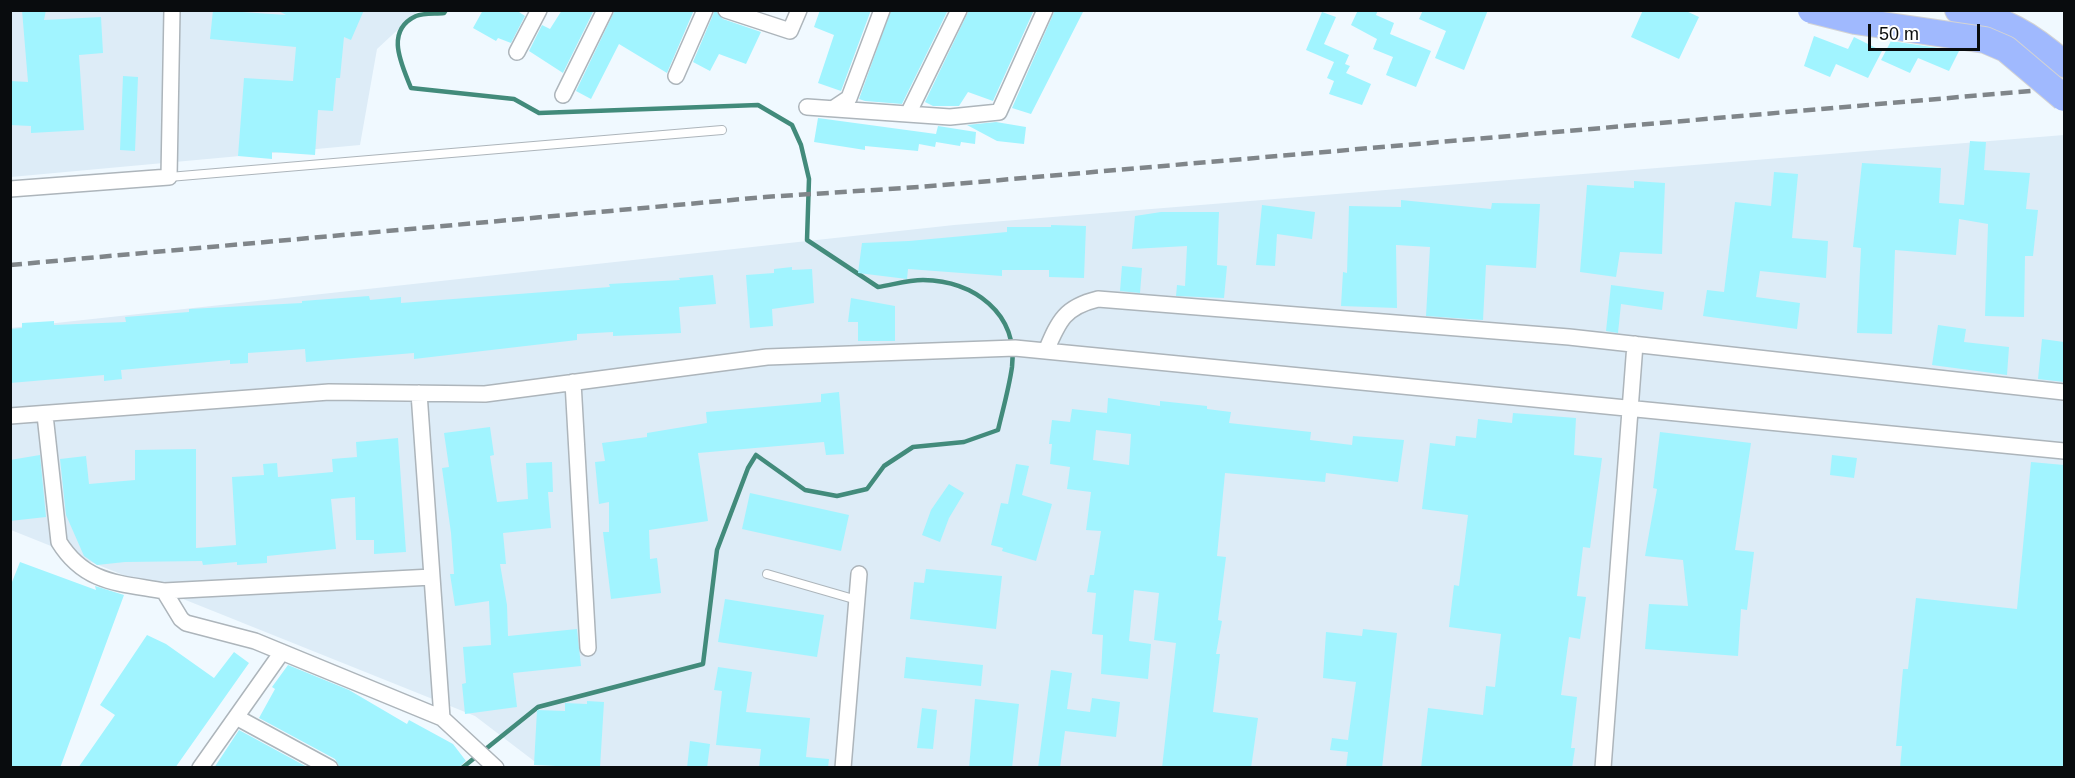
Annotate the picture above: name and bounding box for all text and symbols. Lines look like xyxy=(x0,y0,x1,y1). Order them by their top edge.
scale bar xyxy=(1871,12,1984,50)
text: 50 m xyxy=(1879,24,1919,44)

